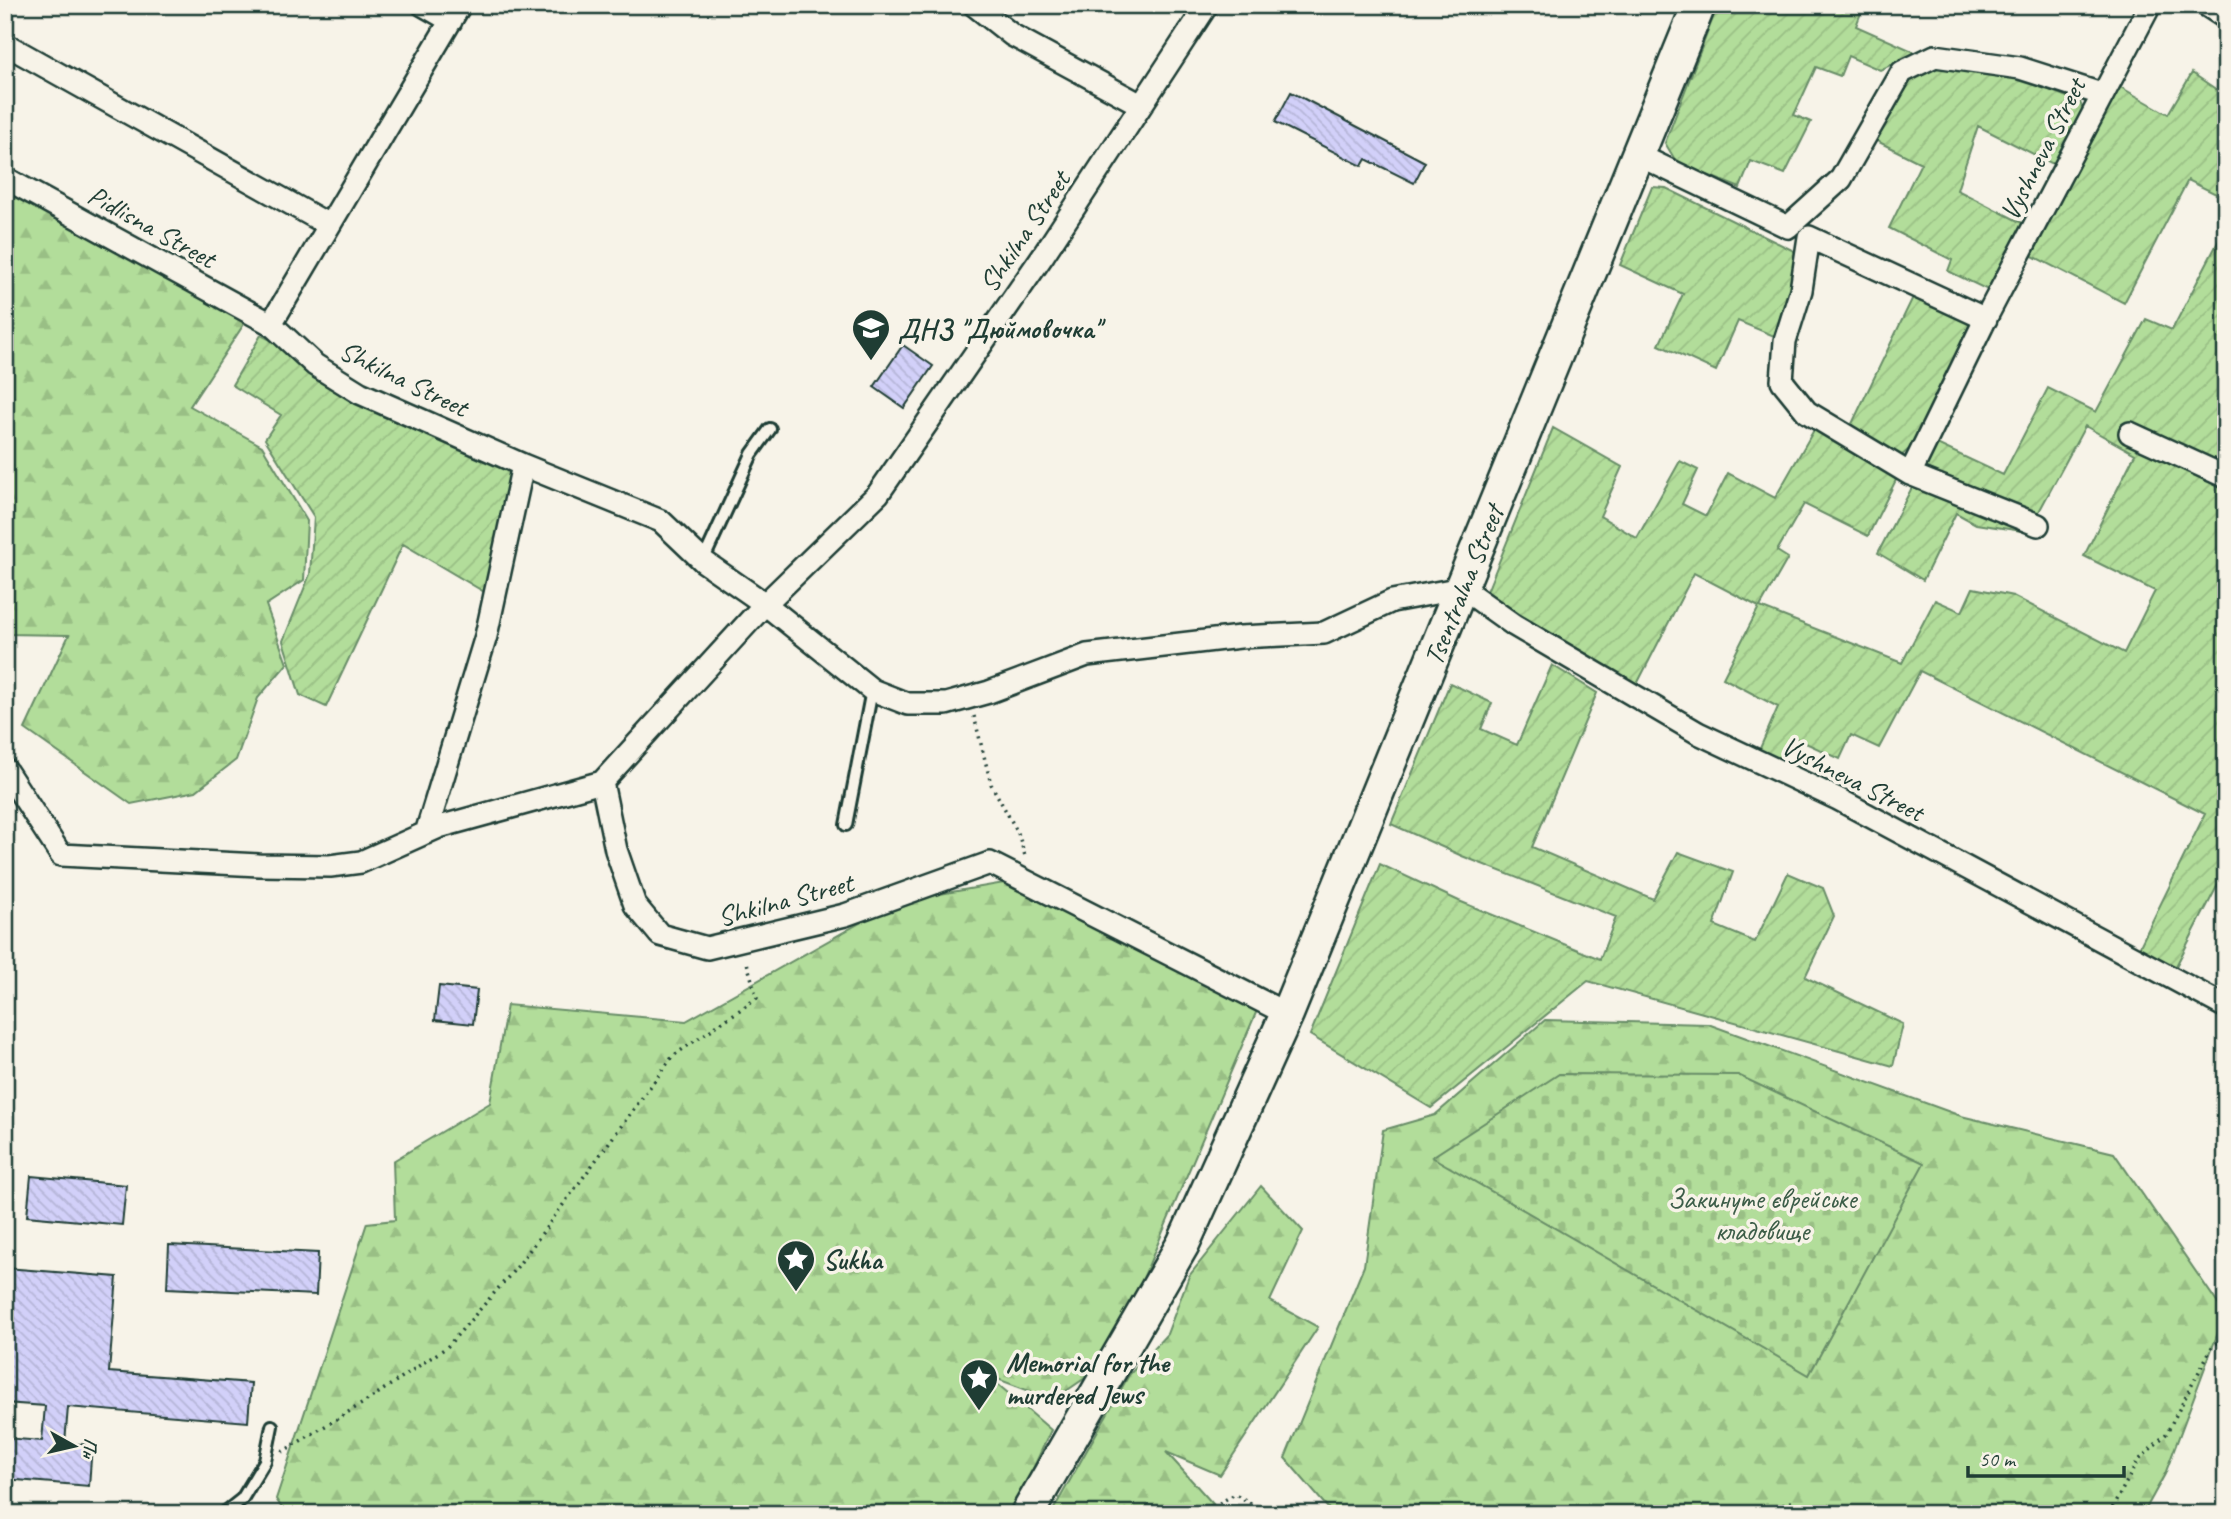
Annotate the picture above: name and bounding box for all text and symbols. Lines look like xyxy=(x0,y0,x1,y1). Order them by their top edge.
street label: Vyshneva Street xyxy=(1992,70,2094,226)
street label: Shkilna Street xyxy=(971,162,1079,298)
street label: Pidlisna Street xyxy=(82,177,224,277)
school or university icon: ДНЗ "Дюймовочка" xyxy=(850,307,892,362)
place label: ДНЗ "Дюймовочка" xyxy=(898,311,1107,346)
street label: Shkilna Street xyxy=(334,332,476,426)
street label: Tsentralna Street xyxy=(1416,497,1513,670)
street label: Vyshneva Street xyxy=(1776,728,1932,830)
street label: Shkilna Street xyxy=(714,864,859,934)
park label: Закинуте єврейське кладовище xyxy=(1668,1181,1858,1248)
place icon: Sukha xyxy=(775,1238,817,1293)
place label: Sukha xyxy=(823,1242,884,1277)
place label: Memorial for the murdered Jews xyxy=(1006,1345,1172,1412)
place icon: Memorial for the murdered Jews xyxy=(958,1357,1000,1412)
north arrow xyxy=(38,1410,108,1480)
scale bar xyxy=(1968,1435,2124,1479)
text: Пн xyxy=(76,1437,103,1461)
text: 50 m xyxy=(1979,1446,2017,1472)

